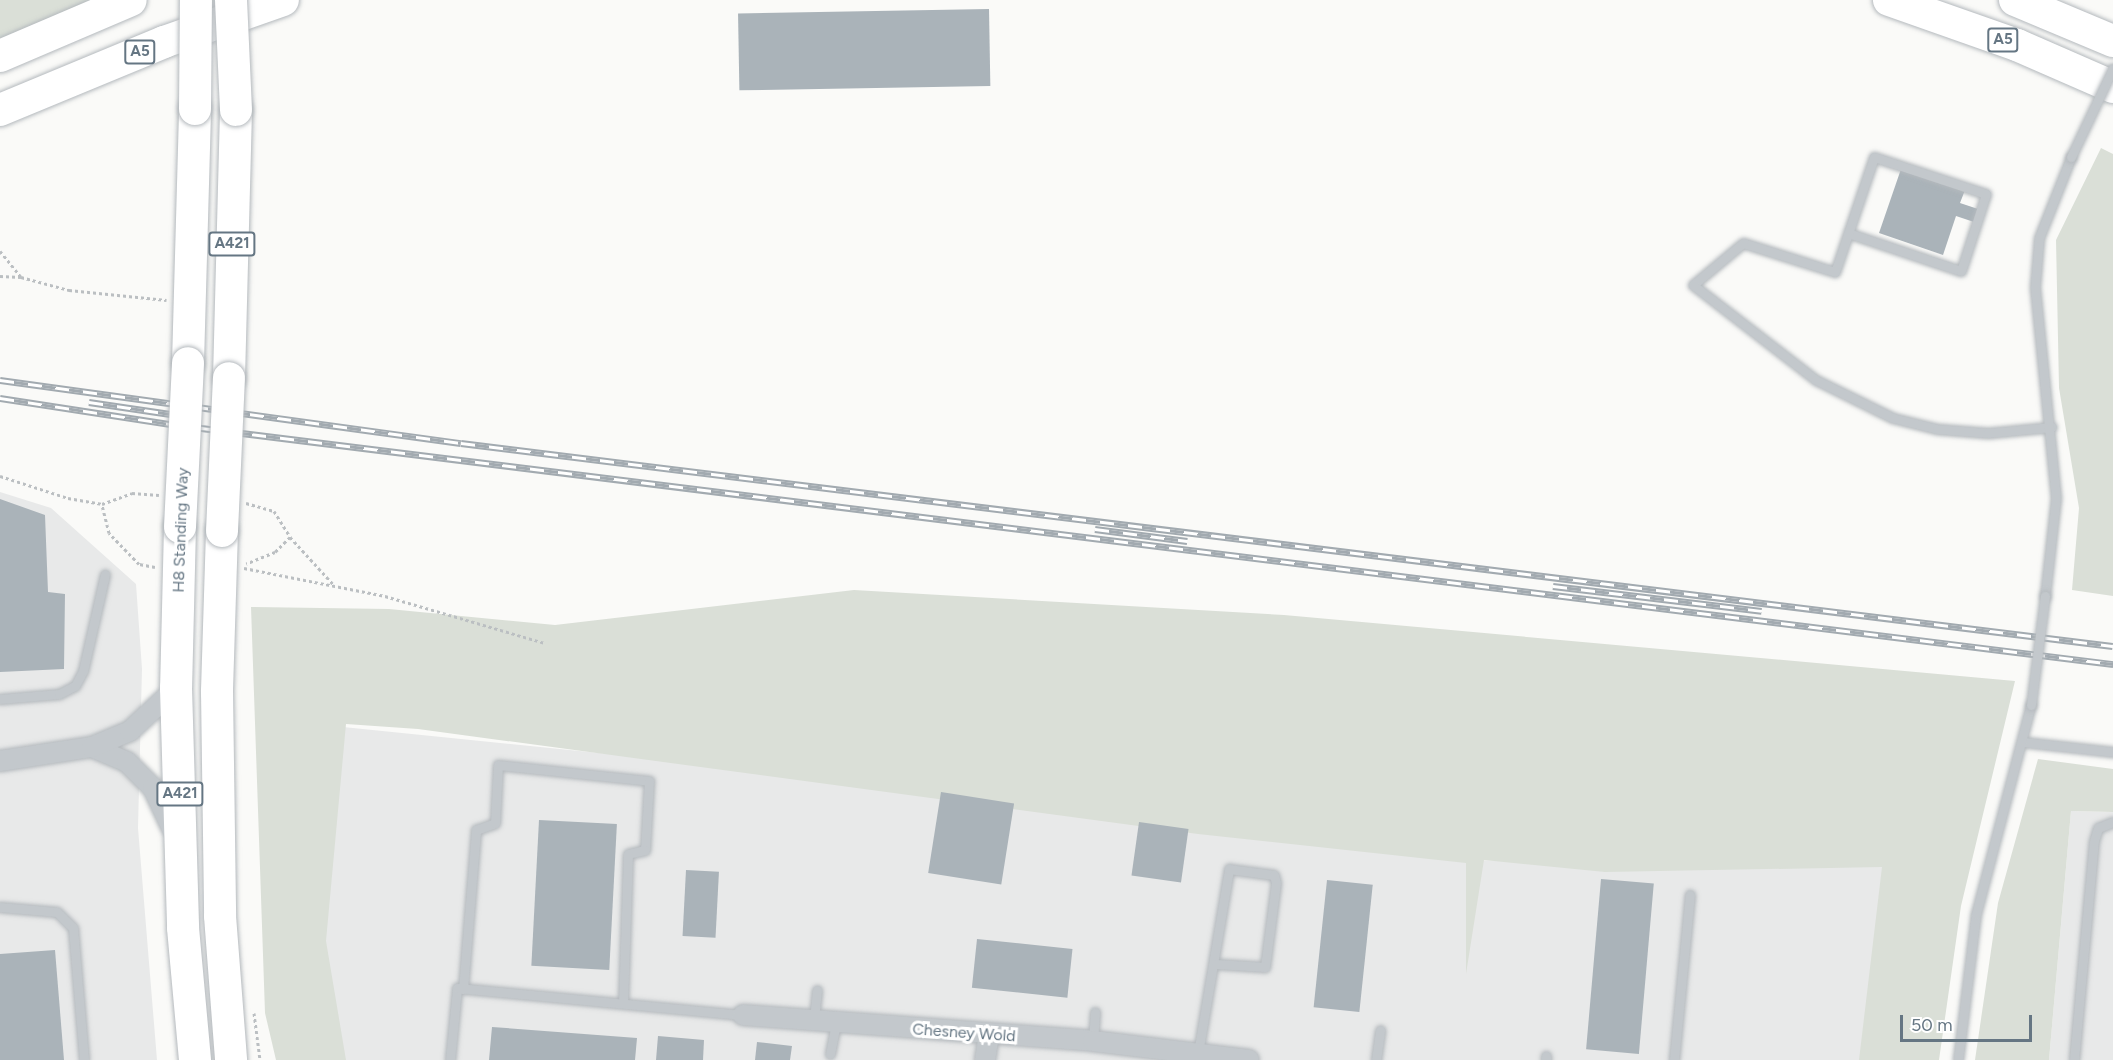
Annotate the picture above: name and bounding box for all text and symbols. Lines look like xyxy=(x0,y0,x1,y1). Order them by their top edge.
road number: A5 xyxy=(1986,28,2020,52)
road number: A5 xyxy=(124,40,156,64)
road number: A421 xyxy=(208,232,256,256)
street label: H8 Standing Way xyxy=(169,467,193,593)
road number: A421 xyxy=(156,782,204,806)
scale bar xyxy=(1903,1003,2035,1041)
text: 50 m xyxy=(1911,1014,1953,1036)
street label: Chesney Wold xyxy=(912,1020,1016,1046)

